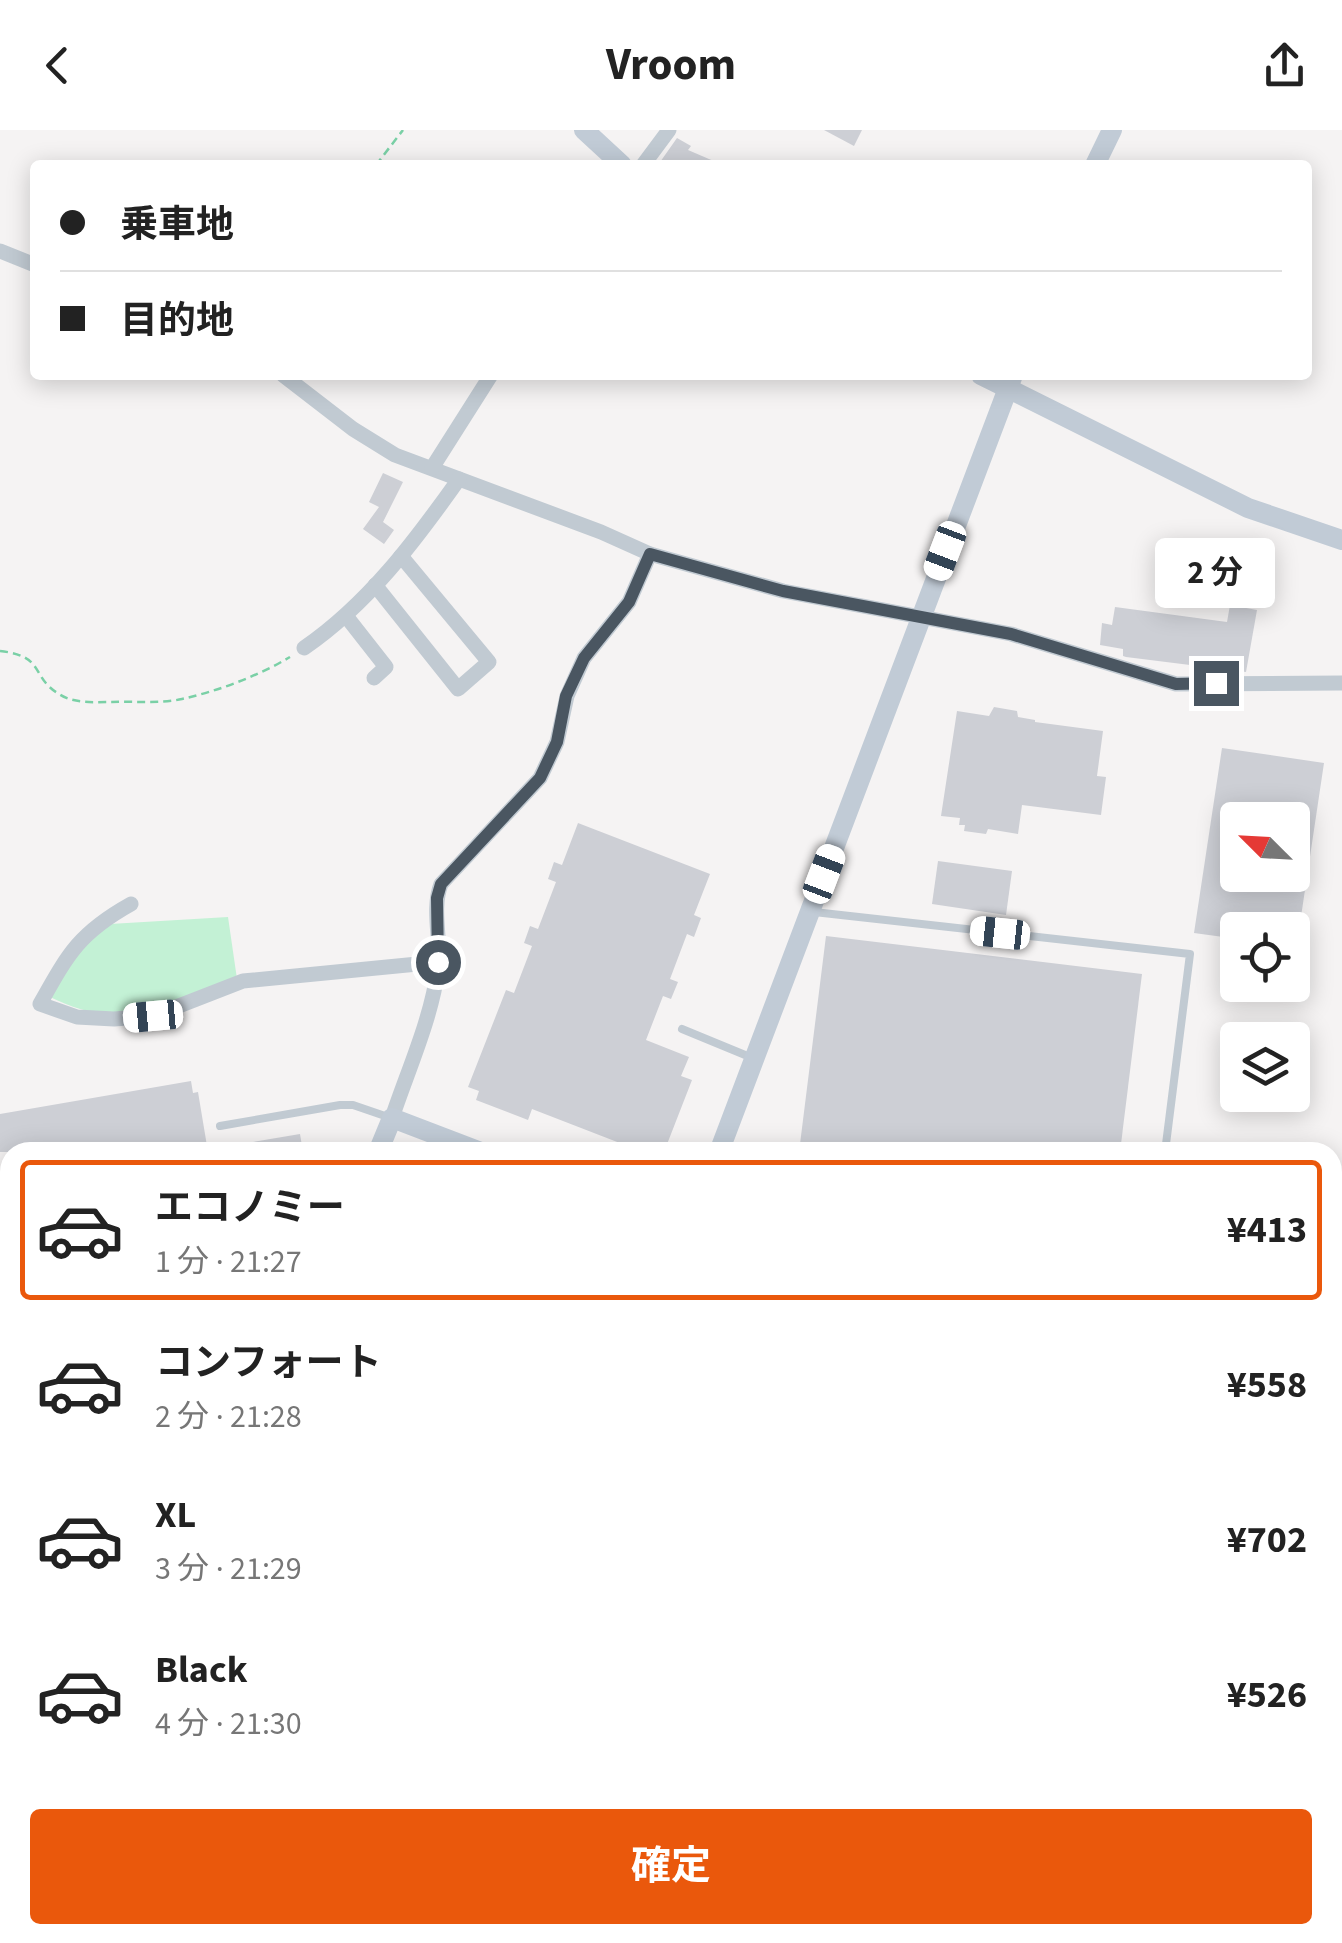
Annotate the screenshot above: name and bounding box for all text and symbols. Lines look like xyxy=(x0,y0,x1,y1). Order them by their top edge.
text: Vroom xyxy=(606,33,736,97)
icon: back xyxy=(30,38,85,93)
icon: share xyxy=(1257,38,1312,93)
text: 乗車地 xyxy=(120,198,234,252)
text: 目的地 xyxy=(120,294,234,348)
car xyxy=(920,518,970,584)
callout: 2 分 xyxy=(1156,538,1276,608)
text: 2 分 xyxy=(1187,550,1243,596)
route end xyxy=(1194,661,1239,706)
north arrow xyxy=(1220,802,1310,892)
map controls xyxy=(1220,802,1310,1112)
car xyxy=(799,841,849,907)
button: locate xyxy=(1220,912,1310,1002)
car xyxy=(969,915,1031,951)
route start xyxy=(416,940,461,985)
car xyxy=(122,998,184,1034)
button: layers xyxy=(1220,1022,1310,1112)
text: エコノミー xyxy=(155,1181,345,1235)
icon: car xyxy=(35,1185,125,1275)
text: ¥413 xyxy=(1227,1203,1307,1257)
text: 1 分 · 21:27 xyxy=(155,1239,302,1285)
text: コンフォート xyxy=(155,1336,382,1390)
icon: car xyxy=(35,1340,125,1430)
text: ¥558 xyxy=(1227,1358,1307,1412)
text: 2 分 · 21:28 xyxy=(155,1394,302,1440)
text: XL xyxy=(155,1488,196,1542)
icon: car xyxy=(35,1495,125,1585)
text: ¥702 xyxy=(1227,1513,1307,1567)
text: 3 分 · 21:29 xyxy=(155,1546,302,1592)
text: Black xyxy=(155,1643,248,1697)
icon: car xyxy=(35,1650,125,1740)
text: ¥526 xyxy=(1227,1668,1307,1722)
text: 4 分 · 21:30 xyxy=(155,1701,302,1747)
button: 確定 xyxy=(30,1809,1312,1924)

